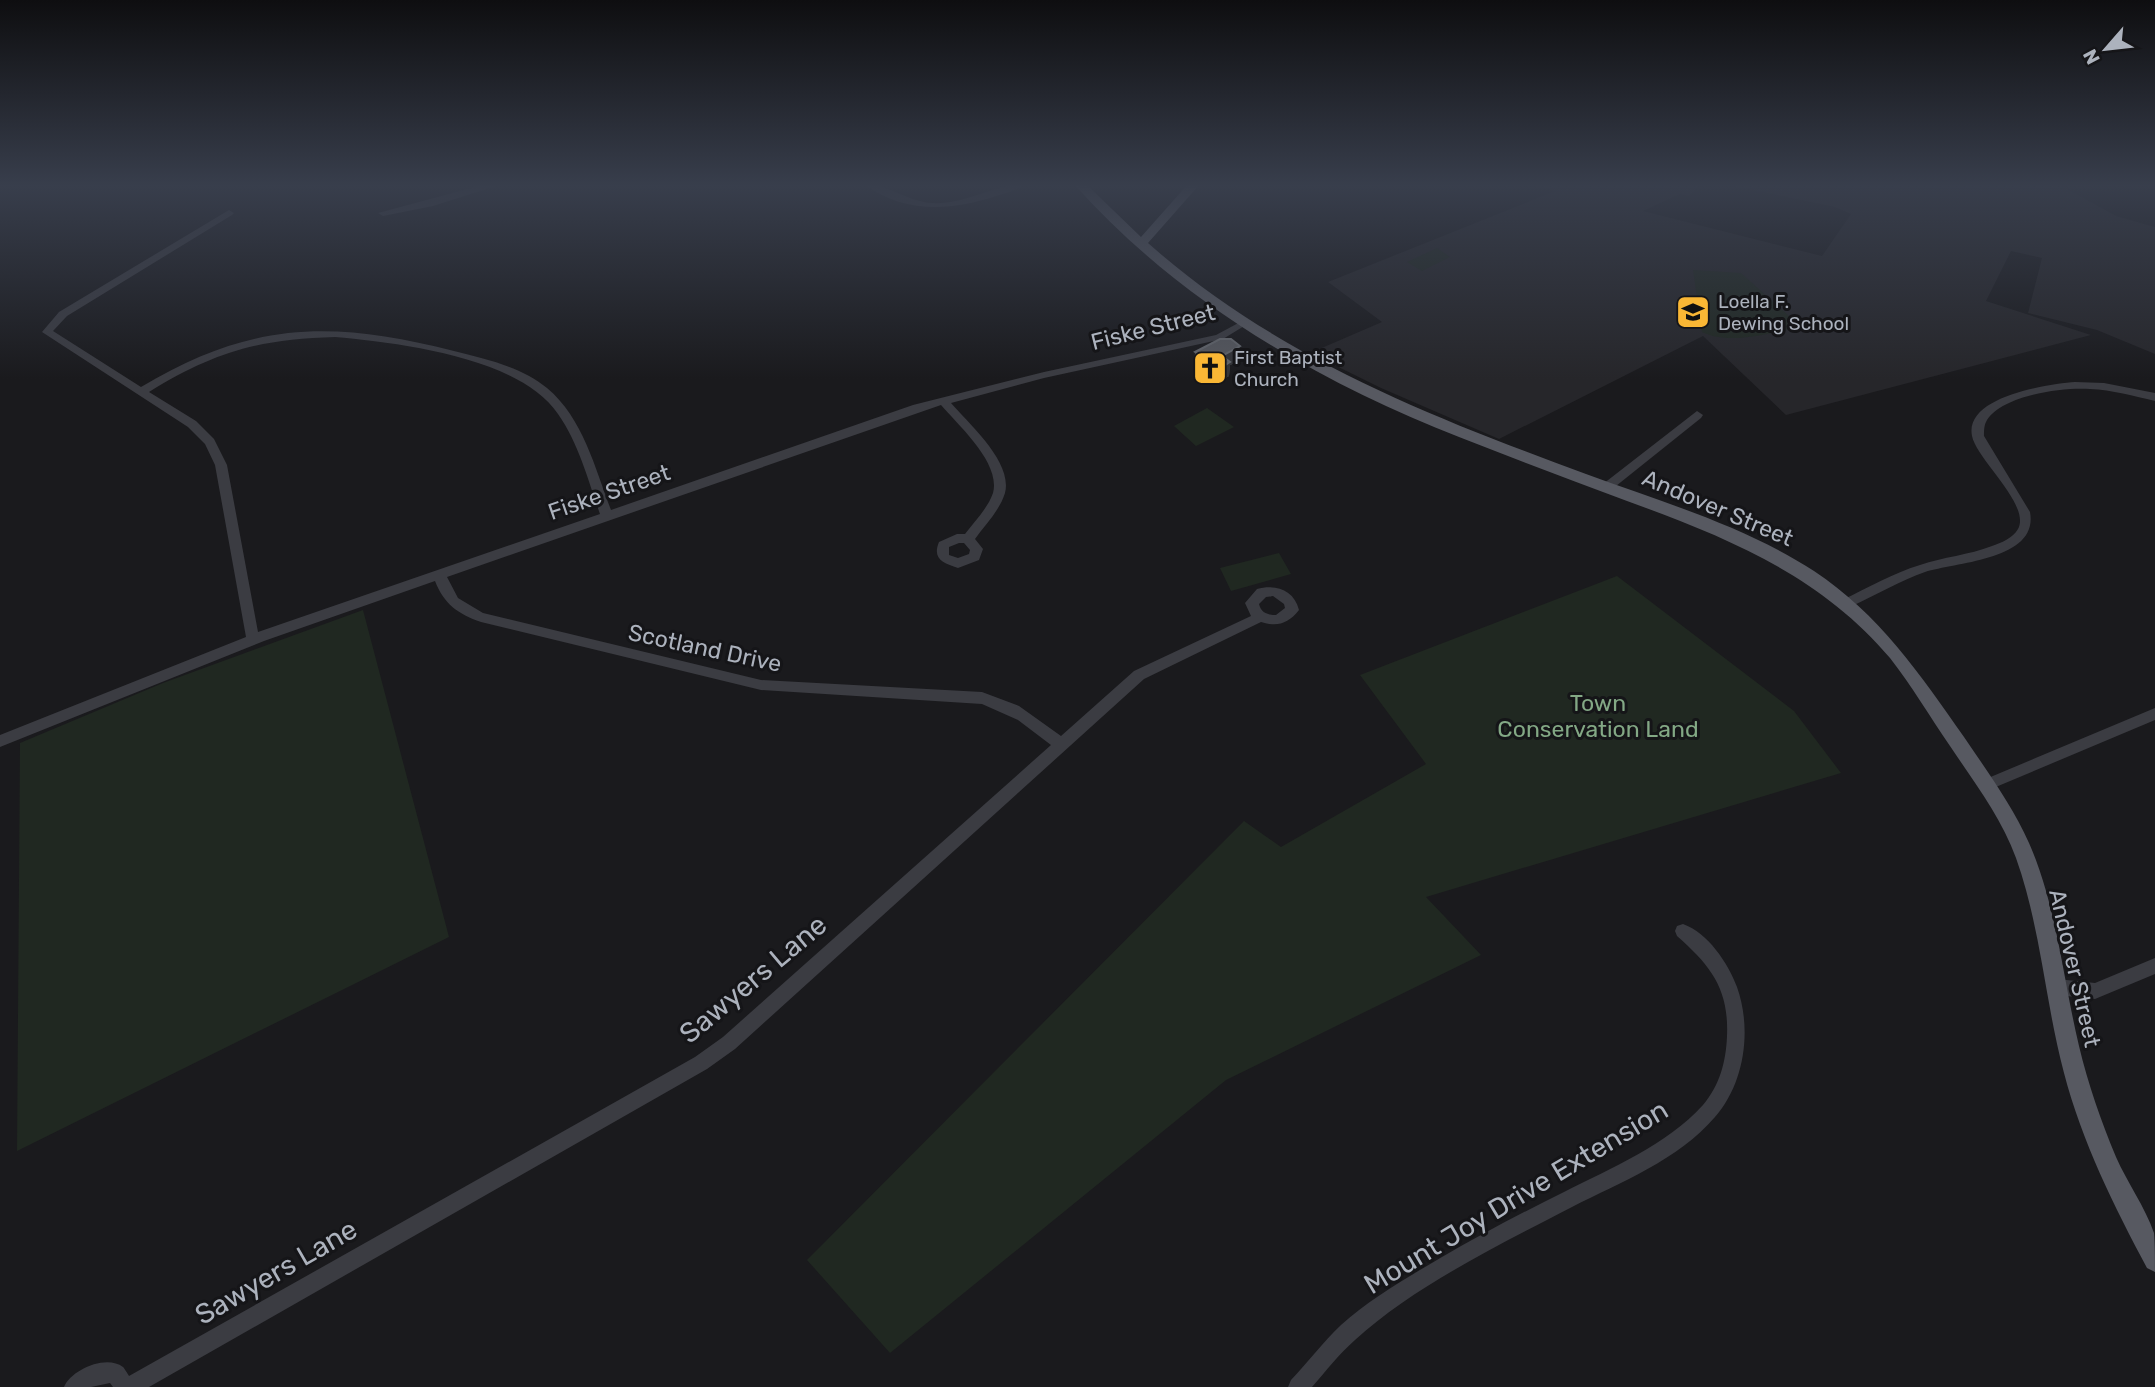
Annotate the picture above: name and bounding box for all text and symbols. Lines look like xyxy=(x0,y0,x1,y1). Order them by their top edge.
north arrow xyxy=(2071,14,2141,84)
text: N xyxy=(2078,45,2105,68)
place label: Loella F. Dewing School xyxy=(1718,290,1849,335)
school or university icon: Loella F. Dewing School xyxy=(1674,293,1712,331)
street label: Fiske Street xyxy=(1088,298,1218,356)
place label: First Baptist Church xyxy=(1234,346,1343,391)
church icon: First Baptist Church xyxy=(1191,349,1229,387)
street label: Fiske Street xyxy=(544,458,674,526)
street label: Andover Street xyxy=(1638,464,1798,552)
street label: Scotland Drive xyxy=(626,618,784,678)
park label: Town Conservation Land xyxy=(1497,689,1699,743)
street label: Andover Street xyxy=(2043,886,2107,1050)
street label: Sawyers Lane xyxy=(673,908,833,1050)
street label: Mount Joy Drive Extension xyxy=(1358,1093,1674,1301)
street label: Sawyers Lane xyxy=(189,1212,363,1332)

